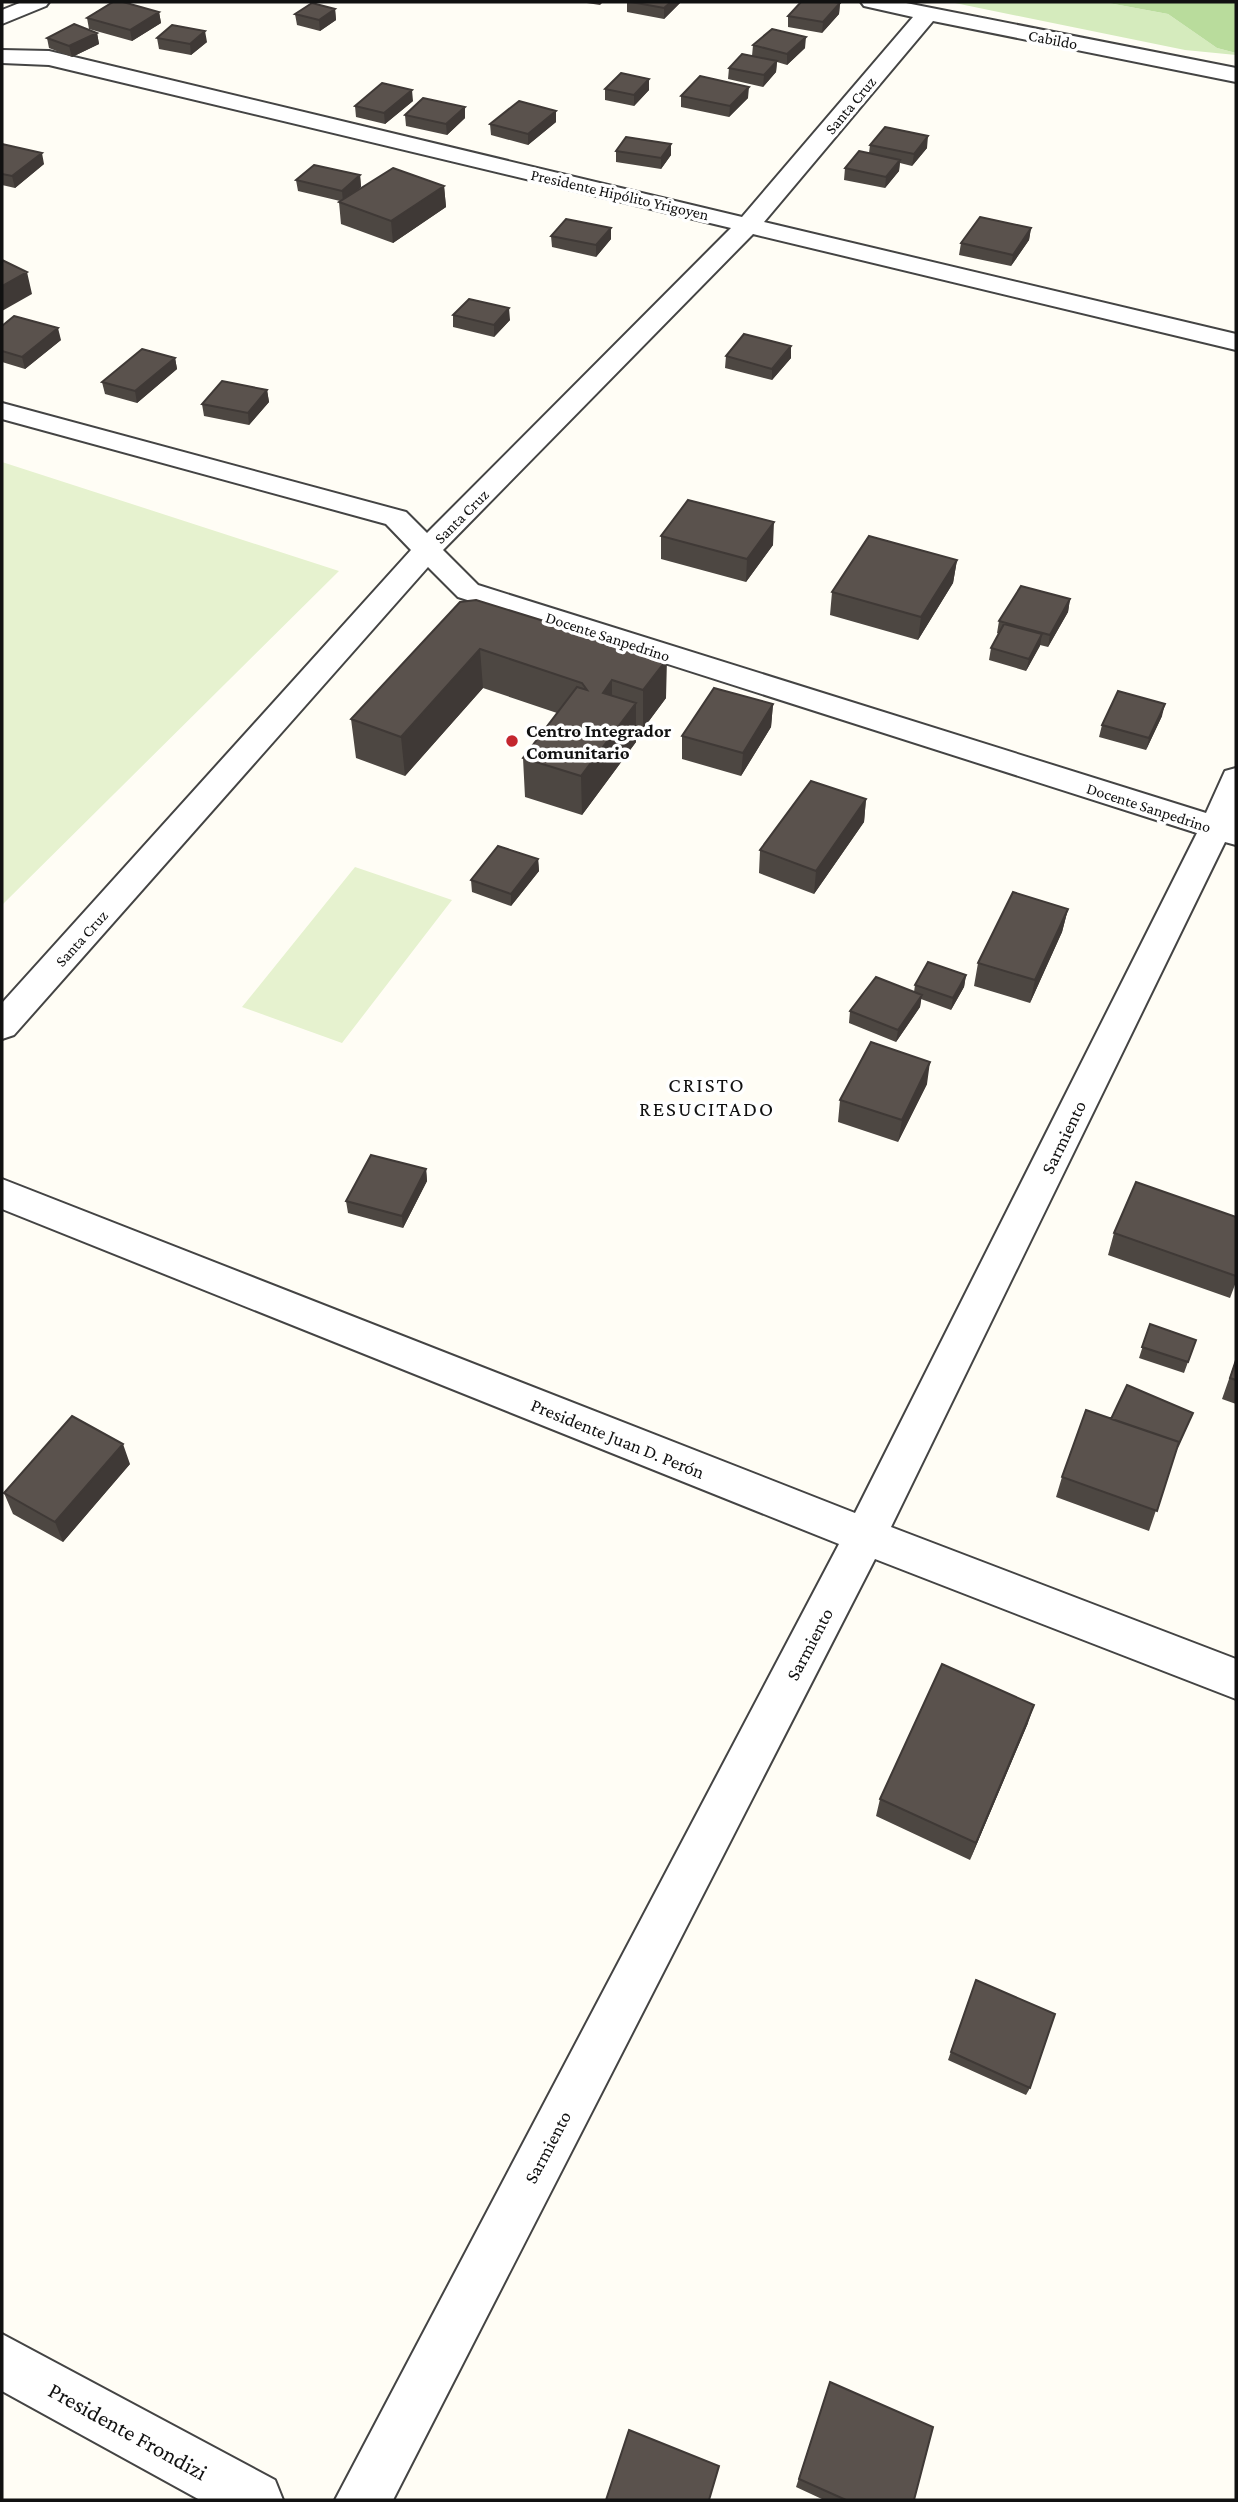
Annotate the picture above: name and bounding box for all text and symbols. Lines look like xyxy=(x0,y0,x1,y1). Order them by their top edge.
street label: Cabildo xyxy=(1027,26,1079,53)
street label: Santa Cruz xyxy=(822,73,879,137)
street label: Presidente Hipólito Yrigoyen xyxy=(529,166,711,224)
street label: Santa Cruz xyxy=(431,486,492,547)
street label: Docente Sanpedrino xyxy=(543,608,672,666)
place label: Centro Integrador Comunitario xyxy=(526,720,672,763)
marker: Centro Integrador Comunitario xyxy=(504,733,520,749)
street label: Docente Sanpedrino xyxy=(1084,779,1213,837)
street label: Santa Cruz xyxy=(52,907,111,970)
district label: CRISTO RESUCITADO xyxy=(639,1073,775,1121)
street label: Sarmiento xyxy=(1037,1097,1090,1177)
street label: Presidente Juan D. Perón xyxy=(528,1394,708,1483)
street label: Sarmiento xyxy=(782,1605,837,1684)
street label: Sarmiento xyxy=(520,2108,575,2187)
street label: Presidente Frondizi xyxy=(44,2377,212,2485)

